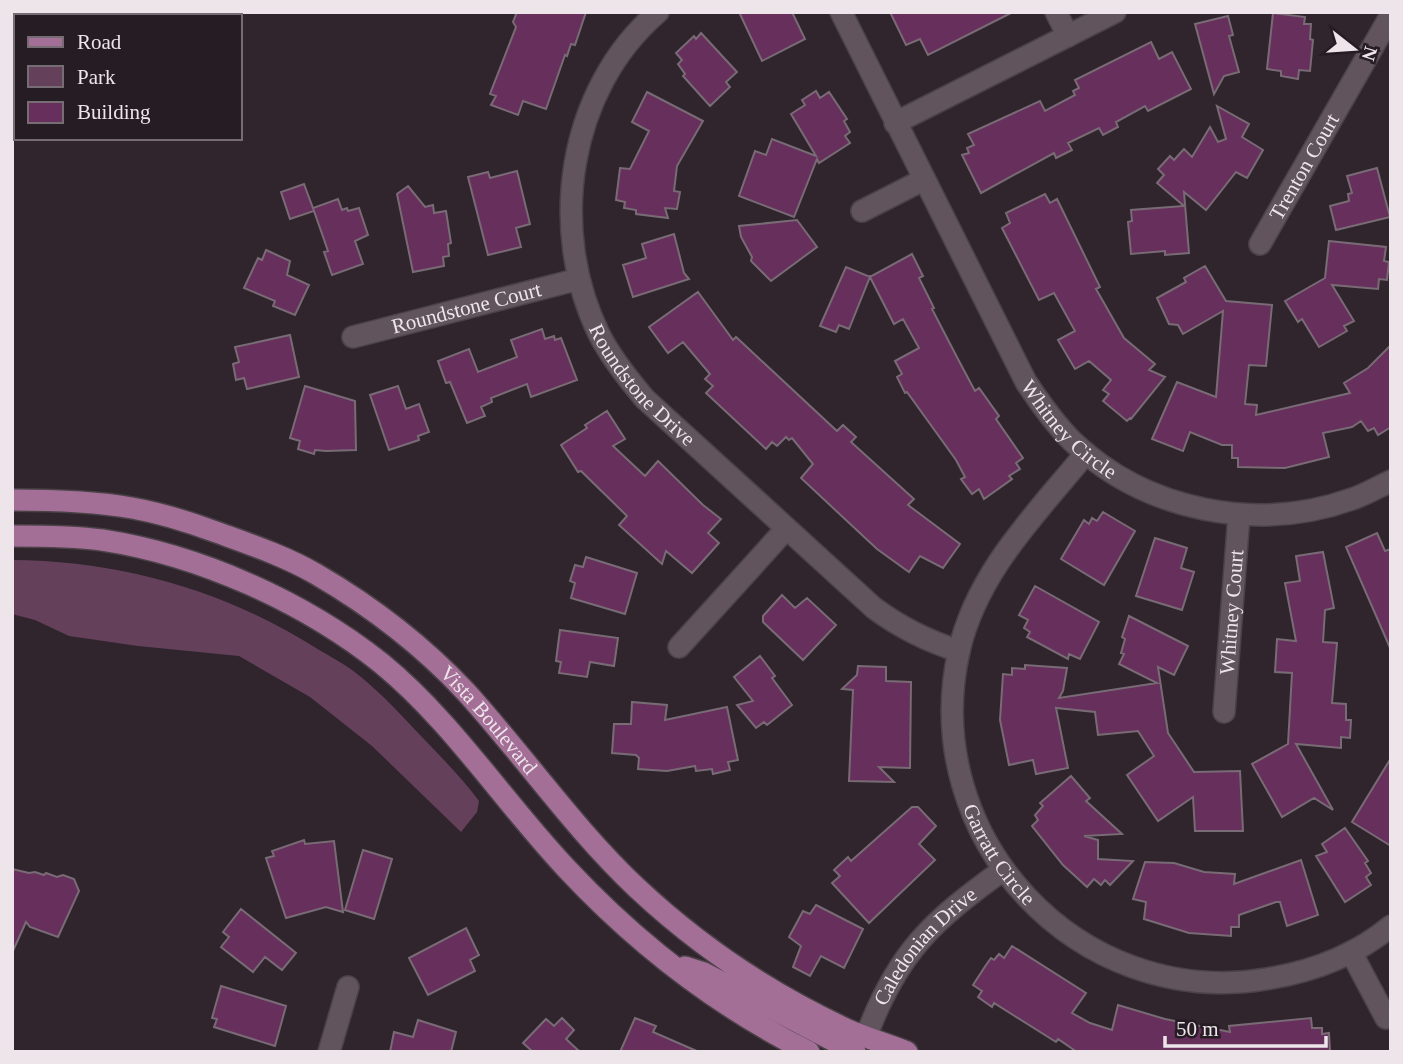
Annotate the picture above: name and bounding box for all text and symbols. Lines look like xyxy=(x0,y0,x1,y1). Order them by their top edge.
legend xyxy=(14,14,242,140)
north arrow xyxy=(1319,14,1389,84)
text: Road xyxy=(77,30,122,54)
text: N xyxy=(1358,44,1382,64)
text: Park xyxy=(77,65,116,89)
text: Building xyxy=(77,100,151,124)
street label: Trenton Court xyxy=(1264,109,1344,224)
street label: Roundstone Court xyxy=(389,277,544,339)
street label: Roundstone Drive xyxy=(584,320,700,451)
street label: Whitney Circle xyxy=(1016,375,1121,484)
street label: Whitney Court xyxy=(1215,549,1248,676)
street label: Vista Boulevard xyxy=(435,661,543,779)
street label: Garratt Circle xyxy=(958,800,1040,910)
street label: Caledonian Drive xyxy=(869,882,981,1009)
scale bar xyxy=(1165,1004,1326,1048)
text: 50 m xyxy=(1176,1017,1219,1041)

